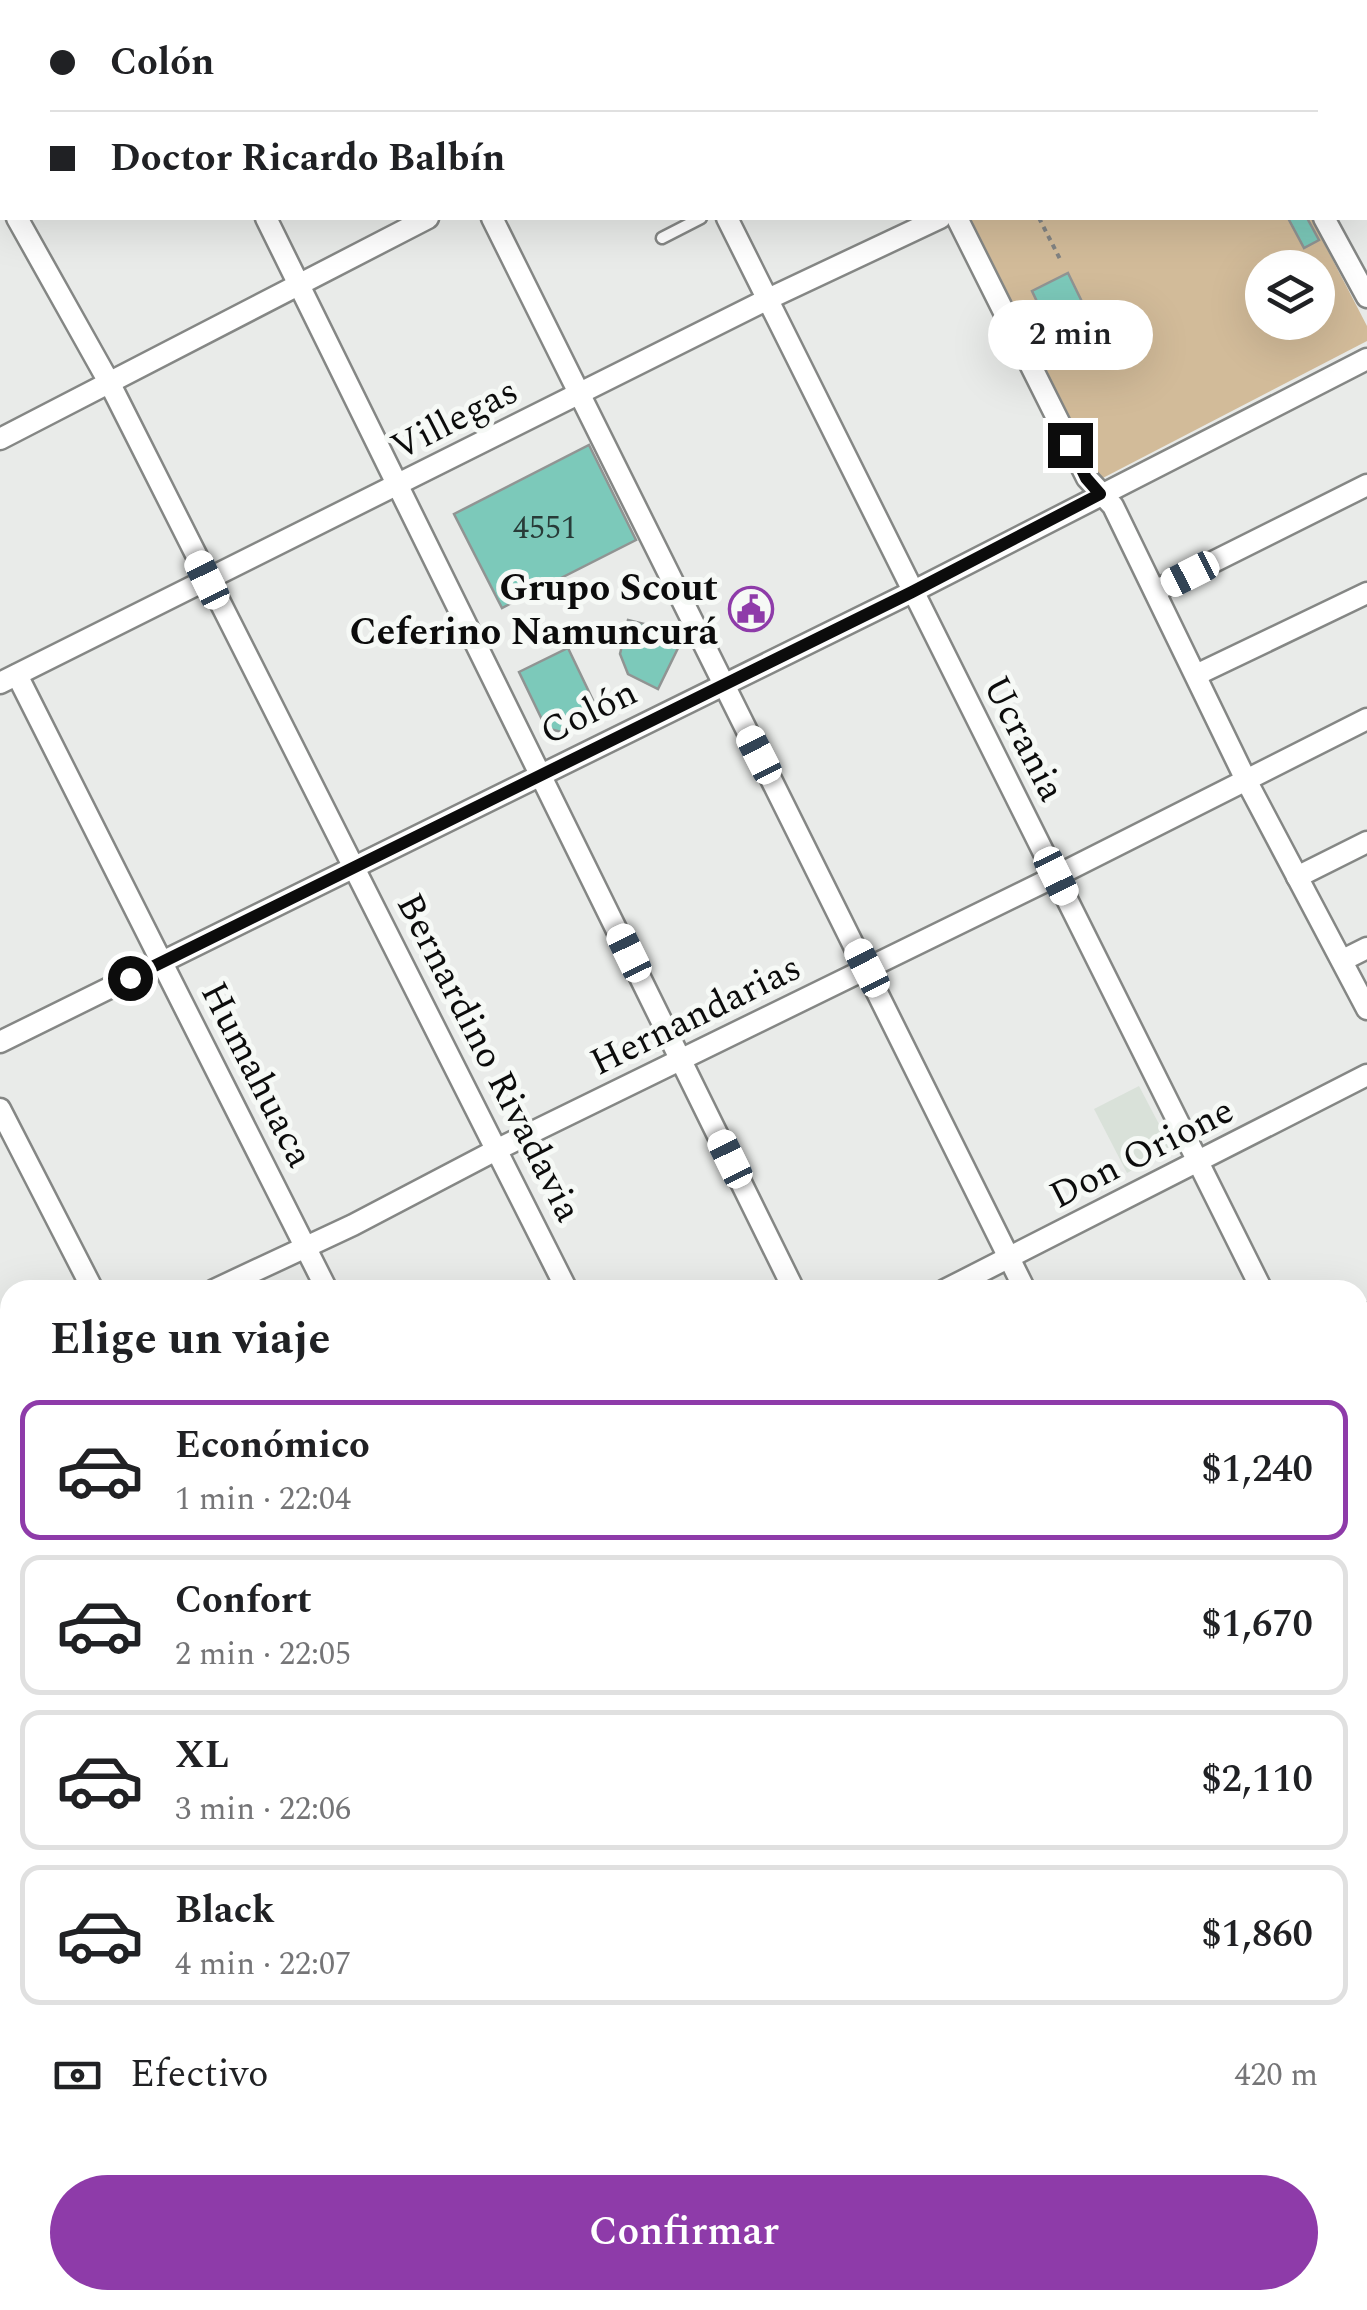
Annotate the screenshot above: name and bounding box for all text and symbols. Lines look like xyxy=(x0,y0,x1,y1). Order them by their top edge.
text: Colón xyxy=(110,34,214,92)
text: Doctor Ricardo Balbín xyxy=(110,130,506,188)
map controls xyxy=(1245,250,1335,340)
button: layers xyxy=(1245,250,1335,340)
callout: 2 min xyxy=(988,300,1152,370)
text: 2 min xyxy=(1029,310,1112,359)
street label: Villegas xyxy=(381,363,529,477)
route end xyxy=(1048,423,1093,468)
house number: 4551 xyxy=(513,504,577,553)
car xyxy=(180,546,234,614)
car xyxy=(1156,547,1224,601)
place label: Grupo Scout Ceferino Namuncurá xyxy=(350,560,718,662)
public building icon: Grupo Scout Ceferino Namuncurá xyxy=(728,586,774,632)
street label: Colón xyxy=(530,664,647,761)
street label: Ucrania xyxy=(967,666,1080,812)
car xyxy=(732,721,786,789)
car xyxy=(1029,842,1083,910)
street label: Bernardino Rivadavia xyxy=(380,883,596,1233)
car xyxy=(602,919,656,987)
car xyxy=(840,934,894,1002)
street label: Hernandarias xyxy=(580,940,811,1092)
route start xyxy=(108,956,153,1001)
street label: Humahuaca xyxy=(185,972,328,1178)
street label: Don Orione xyxy=(1040,1082,1244,1225)
car xyxy=(703,1125,757,1193)
text: Elige un viaje xyxy=(50,1305,331,1374)
text: Económico xyxy=(175,1417,370,1475)
icon: car xyxy=(55,1425,145,1515)
text: $1,240 xyxy=(1201,1441,1313,1499)
text: 1 min · 22:04 xyxy=(175,1475,351,1524)
text: Confort xyxy=(175,1572,312,1630)
icon: car xyxy=(55,1580,145,1670)
text: $1,670 xyxy=(1201,1596,1313,1654)
text: 2 min · 22:05 xyxy=(175,1630,351,1679)
text: XL xyxy=(175,1727,229,1785)
icon: car xyxy=(55,1735,145,1825)
text: $2,110 xyxy=(1201,1751,1313,1809)
text: 3 min · 22:06 xyxy=(175,1785,351,1834)
text: Black xyxy=(175,1882,275,1940)
icon: car xyxy=(55,1890,145,1980)
text: $1,860 xyxy=(1201,1906,1313,1964)
text: 4 min · 22:07 xyxy=(175,1940,351,1989)
text: Efectivo xyxy=(130,2046,268,2104)
icon: cash xyxy=(50,2048,105,2103)
text: 420 m xyxy=(1234,2051,1318,2100)
button: Confirmar xyxy=(50,2175,1318,2290)

